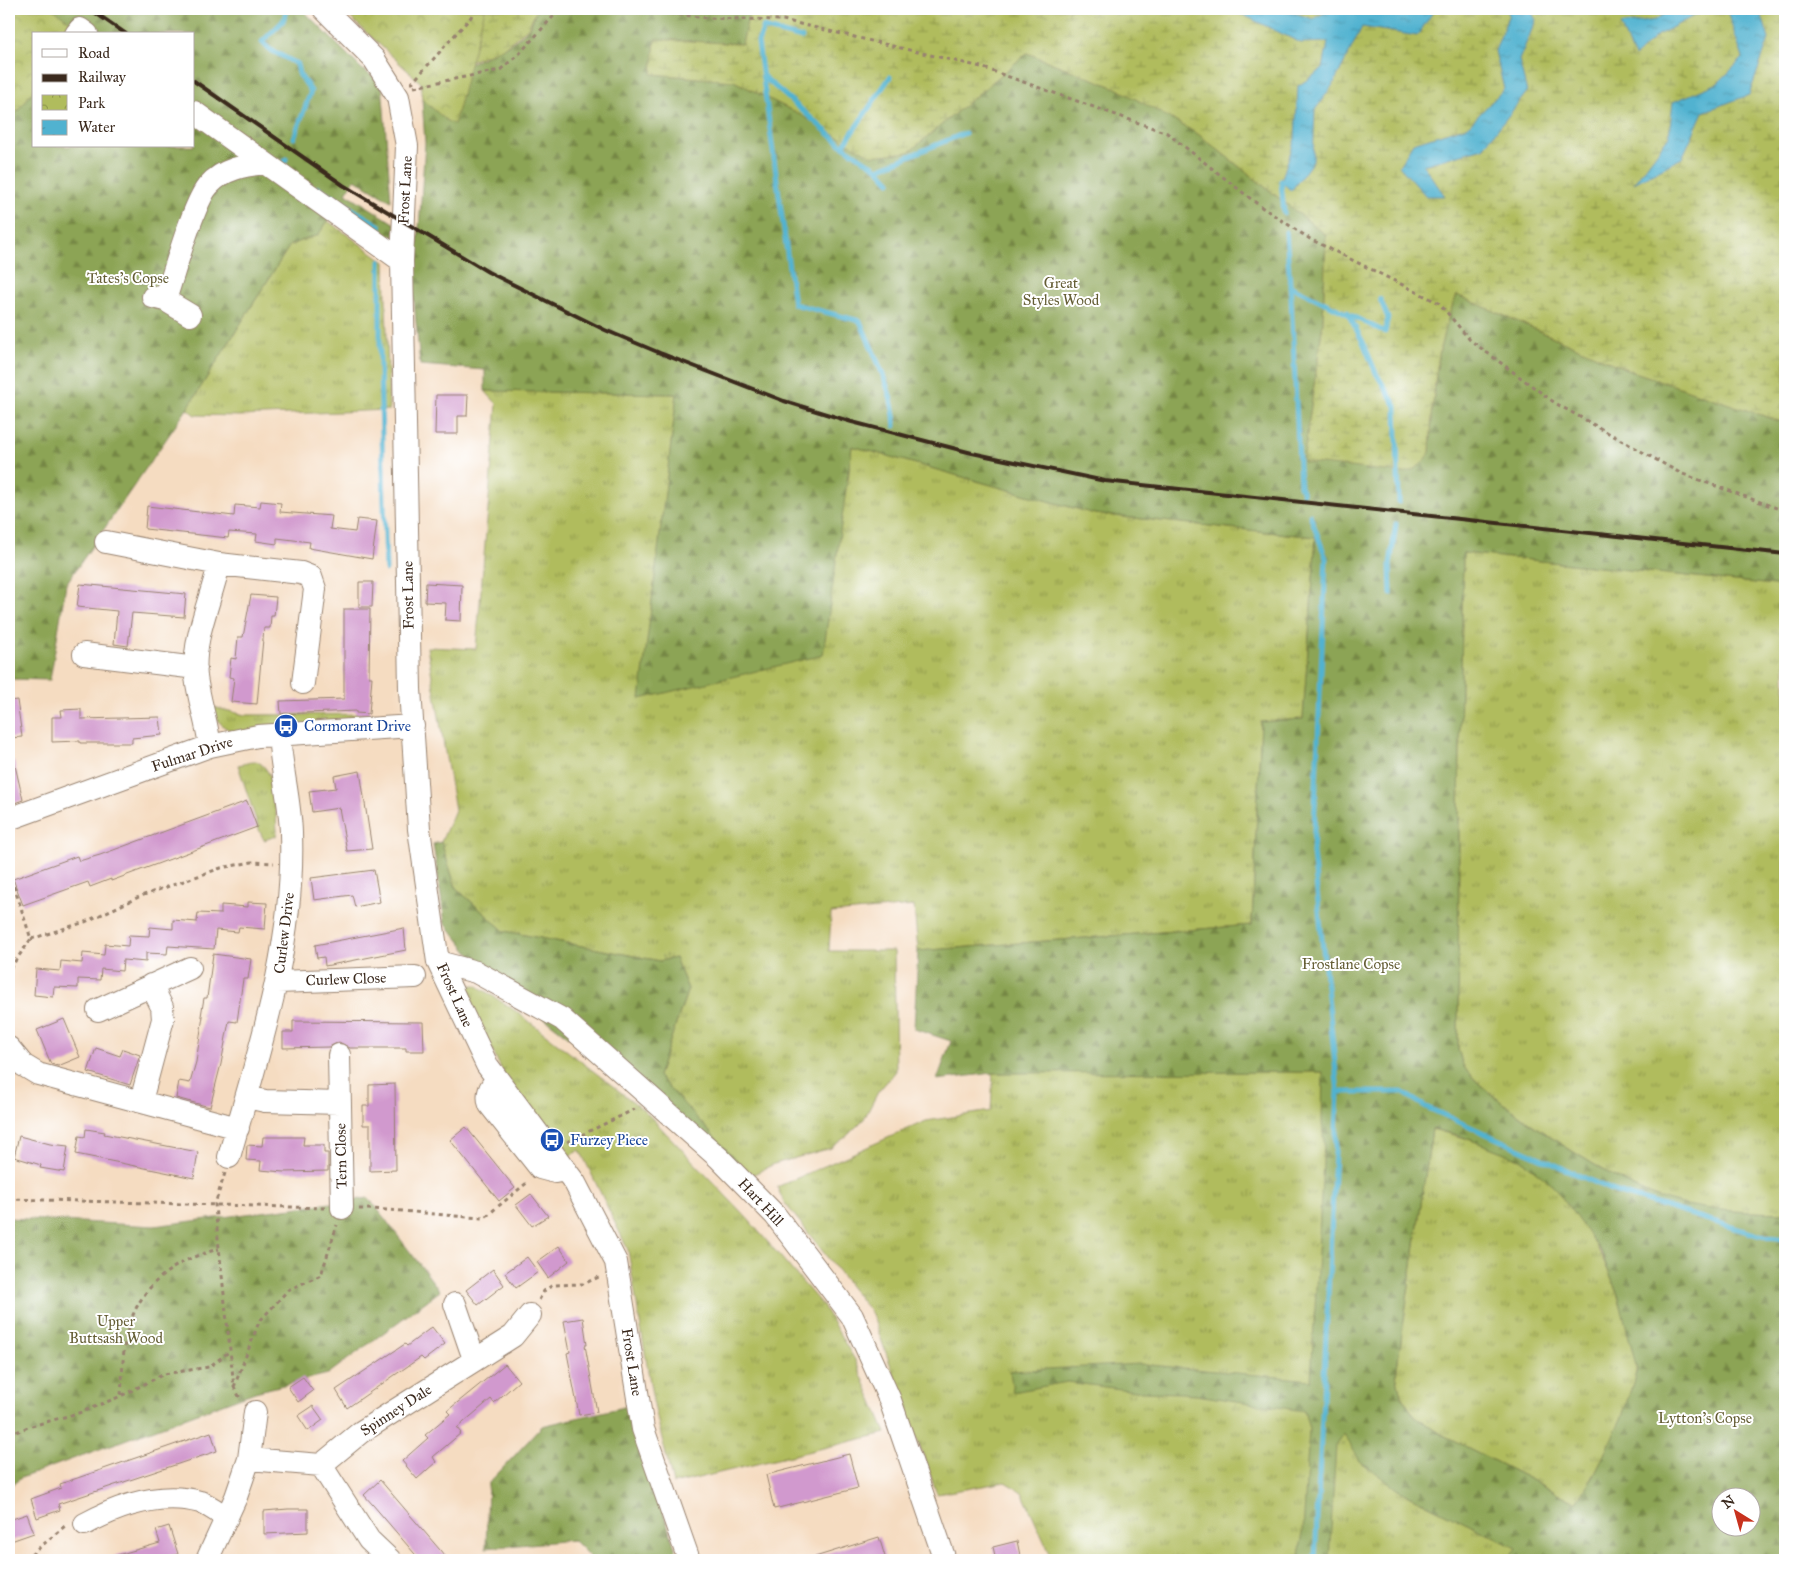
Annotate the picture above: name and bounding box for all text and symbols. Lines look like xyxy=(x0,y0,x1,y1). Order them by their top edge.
legend xyxy=(32,32,195,148)
text: Road xyxy=(78,44,110,62)
text: Railway xyxy=(78,68,127,86)
text: Park xyxy=(78,94,105,112)
text: Water xyxy=(78,118,115,136)
street label: Frost Lane xyxy=(394,155,416,225)
park label: Tates's Copse xyxy=(87,269,169,287)
park label: Great Styles Wood xyxy=(1023,274,1100,309)
street label: Frost Lane xyxy=(398,561,418,629)
bus stop icon: Cormorant Drive xyxy=(273,713,299,739)
place label: Cormorant Drive xyxy=(304,717,411,735)
street label: Fulmar Drive xyxy=(149,732,235,776)
street label: Curlew Drive xyxy=(270,891,298,975)
park label: Frostlane Copse xyxy=(1302,955,1400,973)
street label: Frost Lane xyxy=(433,960,477,1030)
street label: Curlew Close xyxy=(305,969,387,989)
street label: Tern Close xyxy=(331,1123,351,1189)
bus stop icon: Furzey Piece xyxy=(539,1127,565,1153)
place label: Furzey Piece xyxy=(570,1131,648,1149)
street label: Hart Hill xyxy=(734,1174,788,1230)
park label: Upper Buttsash Wood xyxy=(69,1312,163,1347)
street label: Frost Lane xyxy=(618,1327,646,1397)
street label: Spinney Dale xyxy=(357,1380,435,1440)
park label: Lytton's Copse xyxy=(1658,1409,1752,1427)
north arrow xyxy=(1712,1486,1762,1536)
text: N xyxy=(1719,1492,1738,1512)

